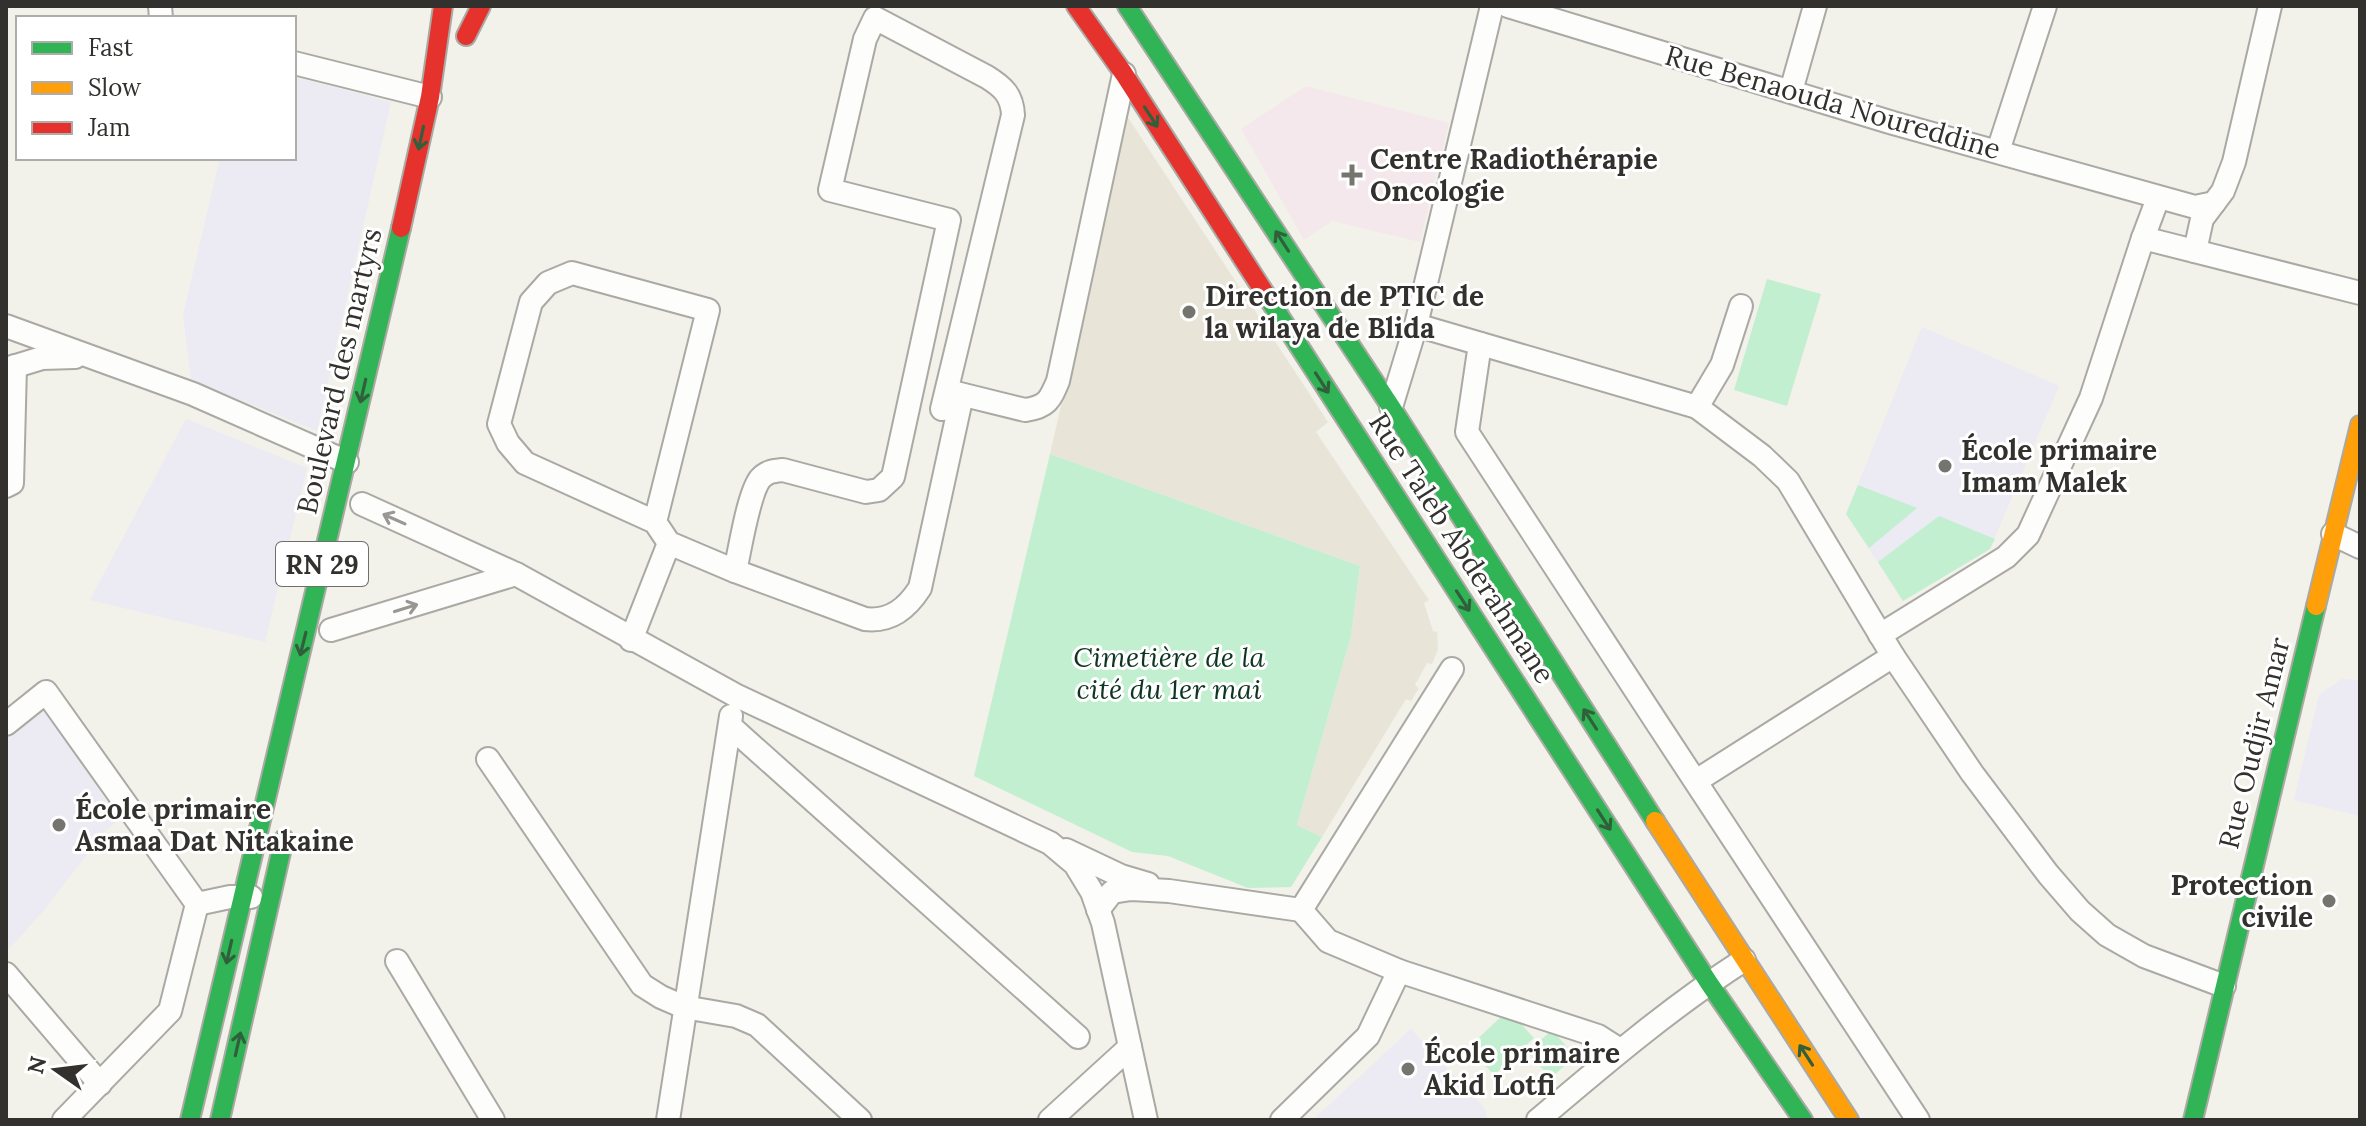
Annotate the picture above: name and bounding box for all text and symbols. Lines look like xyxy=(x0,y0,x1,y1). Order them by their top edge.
legend xyxy=(16,16,296,160)
text: Fast xyxy=(88,32,134,63)
street label: Rue Benaouda Noureddine xyxy=(1661,37,2005,167)
text: Slow xyxy=(88,72,142,103)
one-way arrow xyxy=(1144,105,1160,128)
text: Jam xyxy=(87,112,130,143)
one-way arrow xyxy=(413,125,428,150)
place label: Centre Radiothérapie Oncologie xyxy=(1370,141,1658,209)
marker: Centre Radiothérapie Oncologie xyxy=(1341,164,1363,186)
street label: Boulevard des martyrs xyxy=(289,225,389,517)
one-way arrow xyxy=(1274,230,1290,253)
place label: Direction de PTIC de la wilaya de Blida xyxy=(1205,278,1484,346)
marker: Direction de PTIC de la wilaya de Blida xyxy=(1180,303,1198,321)
one-way arrow xyxy=(1314,371,1331,393)
one-way arrow xyxy=(355,378,370,404)
street label: Rue Taleb Abderahmane xyxy=(1361,406,1563,690)
place label: École primaire Imam Malek xyxy=(1961,432,2157,500)
marker: École primaire Imam Malek xyxy=(1936,457,1954,475)
one-way arrow xyxy=(382,511,406,526)
road number: RN 29 xyxy=(276,542,368,586)
one-way arrow xyxy=(1456,589,1472,612)
one-way arrow xyxy=(392,600,418,615)
one-way arrow xyxy=(295,631,310,657)
street label: Rue Oudjir Amar xyxy=(2210,634,2298,852)
park label: Cimetière de la cité du 1er mai xyxy=(1073,639,1265,707)
one-way arrow xyxy=(1581,708,1598,730)
place label: École primaire Asmaa Dat Nitakaine xyxy=(75,791,354,859)
one-way arrow xyxy=(1596,808,1612,830)
marker: École primaire Asmaa Dat Nitakaine xyxy=(50,816,68,834)
place label: Protection civile xyxy=(2170,867,2313,935)
marker: Protection civile xyxy=(2320,892,2338,910)
one-way arrow xyxy=(221,938,236,964)
north arrow xyxy=(16,1030,96,1110)
one-way arrow xyxy=(231,1032,246,1057)
place label: École primaire Akid Lotfi xyxy=(1424,1035,1620,1103)
one-way arrow xyxy=(1798,1044,1814,1067)
text: N xyxy=(21,1054,52,1077)
marker: École primaire Akid Lotfi xyxy=(1399,1060,1417,1078)

